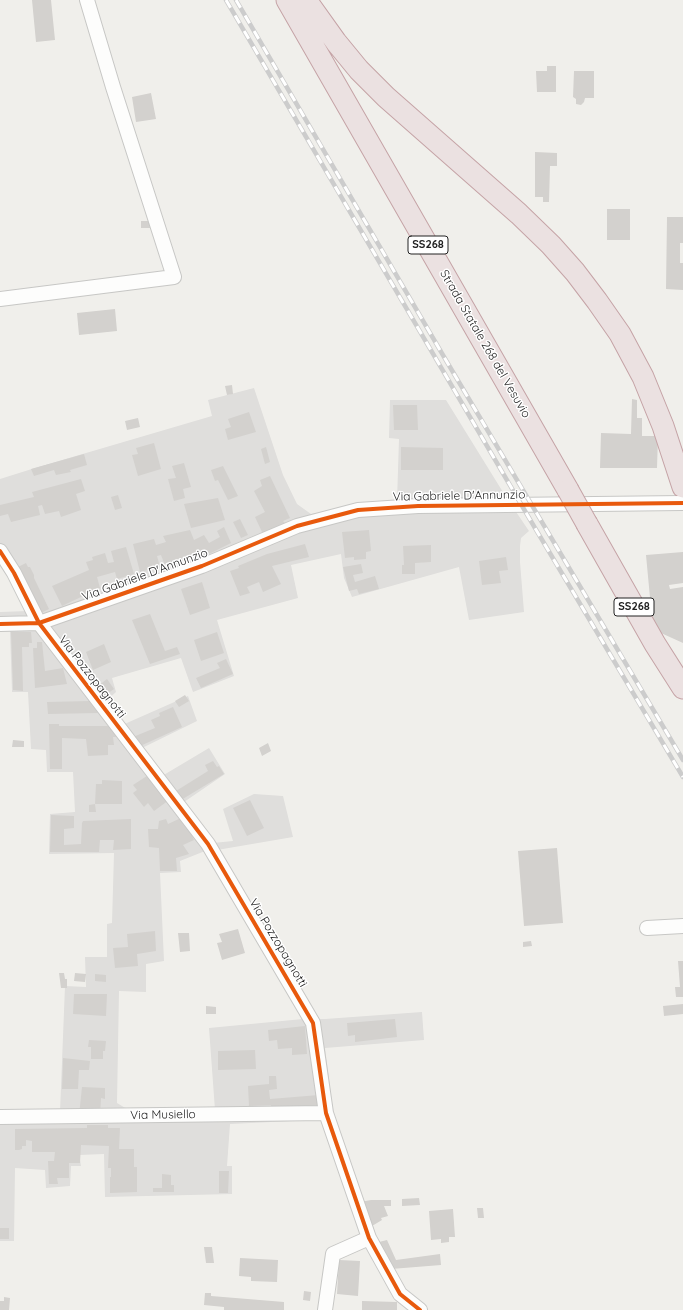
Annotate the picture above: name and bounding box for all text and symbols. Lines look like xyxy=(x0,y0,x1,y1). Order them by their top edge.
road number: SS268 xyxy=(408,236,448,254)
street label: Strada Statale 268 del Vesuvio xyxy=(437,267,533,421)
street label: Via Gabriele D'Annunzio xyxy=(393,488,525,504)
street label: Via Gabriele D'Annunzio xyxy=(80,546,210,604)
road number: SS268 xyxy=(614,598,654,616)
street label: Via Pozzopagnotti xyxy=(55,633,129,721)
street label: Via Pozzopagnotti xyxy=(246,896,310,990)
street label: Via Musiello xyxy=(130,1107,196,1123)

